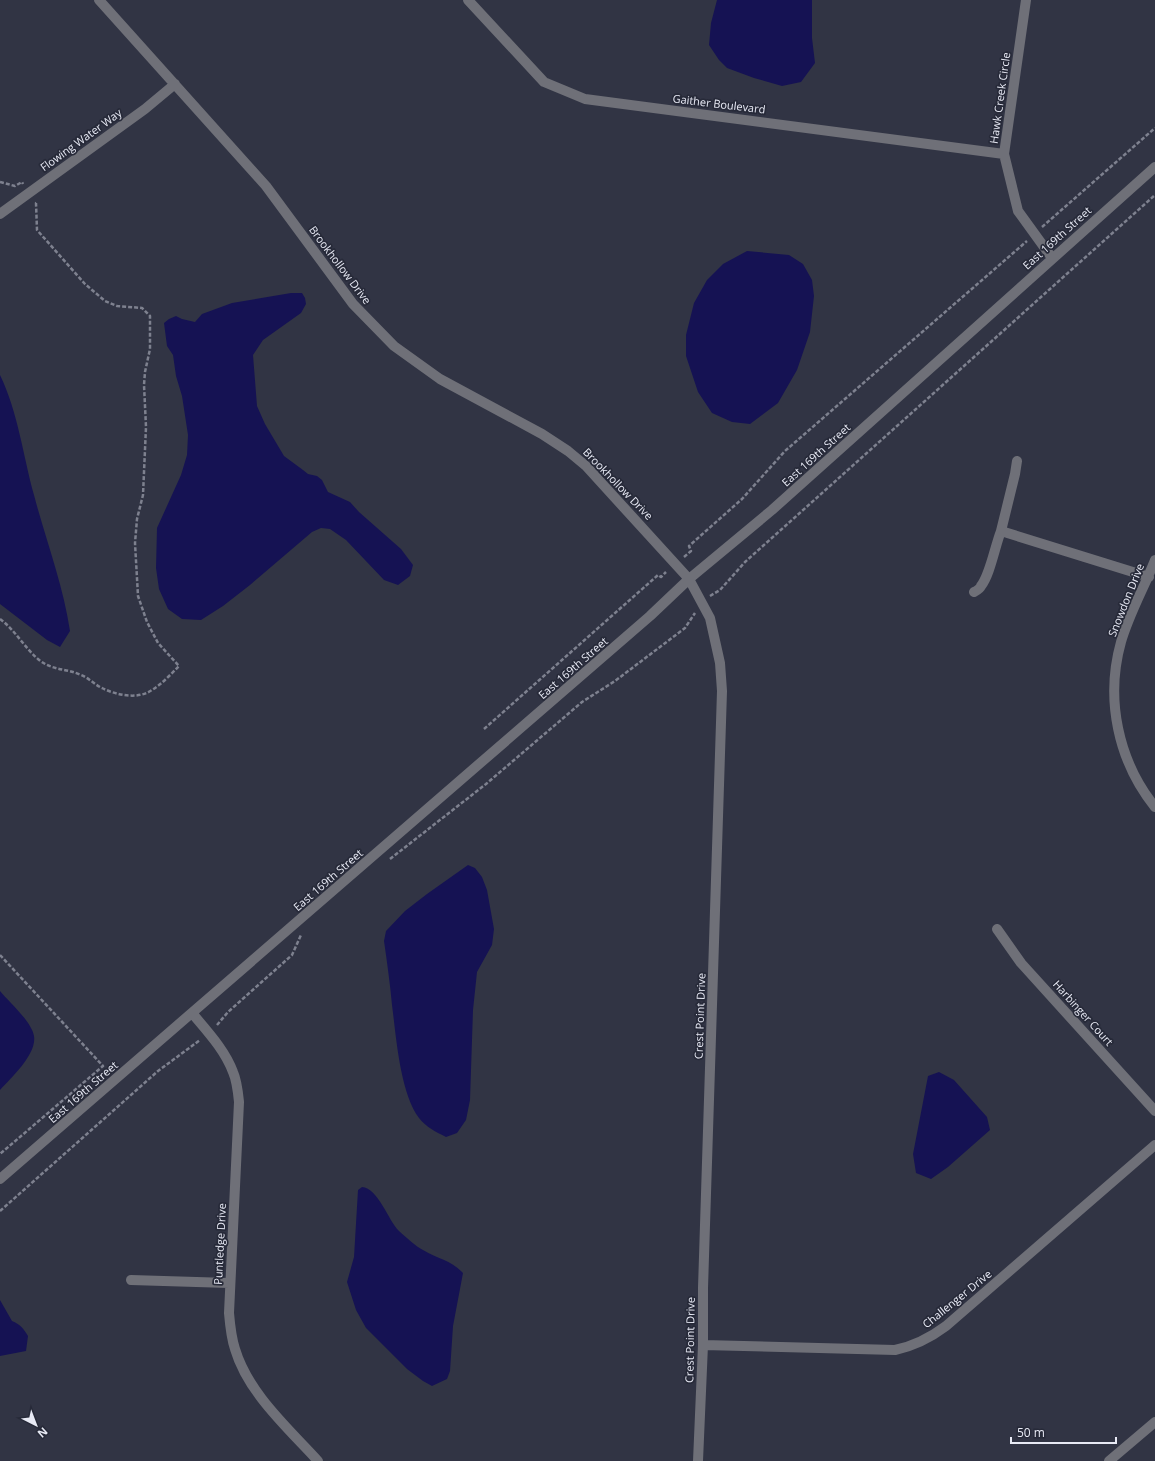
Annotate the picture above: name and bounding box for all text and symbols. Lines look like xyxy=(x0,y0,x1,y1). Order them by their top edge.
street label: Hawk Creek Circle xyxy=(986,51,1013,145)
street label: Gaither Boulevard xyxy=(672,90,766,117)
street label: Flowing Water Way xyxy=(37,105,125,174)
street label: East 169th Street xyxy=(1019,203,1094,272)
street label: Brookhollow Drive xyxy=(306,222,375,307)
street label: East 169th Street xyxy=(778,420,853,489)
street label: Brookhollow Drive xyxy=(580,444,657,523)
street label: Snowdon Drive xyxy=(1104,561,1147,639)
street label: East 169th Street xyxy=(535,633,611,702)
street label: East 169th Street xyxy=(290,845,366,914)
street label: Crest Point Drive xyxy=(691,973,708,1059)
street label: Harbinger Court xyxy=(1050,977,1117,1049)
street label: East 169th Street xyxy=(45,1057,121,1126)
street label: Puntledge Drive xyxy=(210,1203,229,1285)
street label: Challenger Drive xyxy=(919,1266,994,1331)
street label: Crest Point Drive xyxy=(681,1297,698,1383)
north arrow xyxy=(16,1405,56,1445)
scale bar xyxy=(1011,1419,1116,1445)
text: N xyxy=(35,1424,51,1441)
text: 50 m xyxy=(1017,1424,1045,1441)

